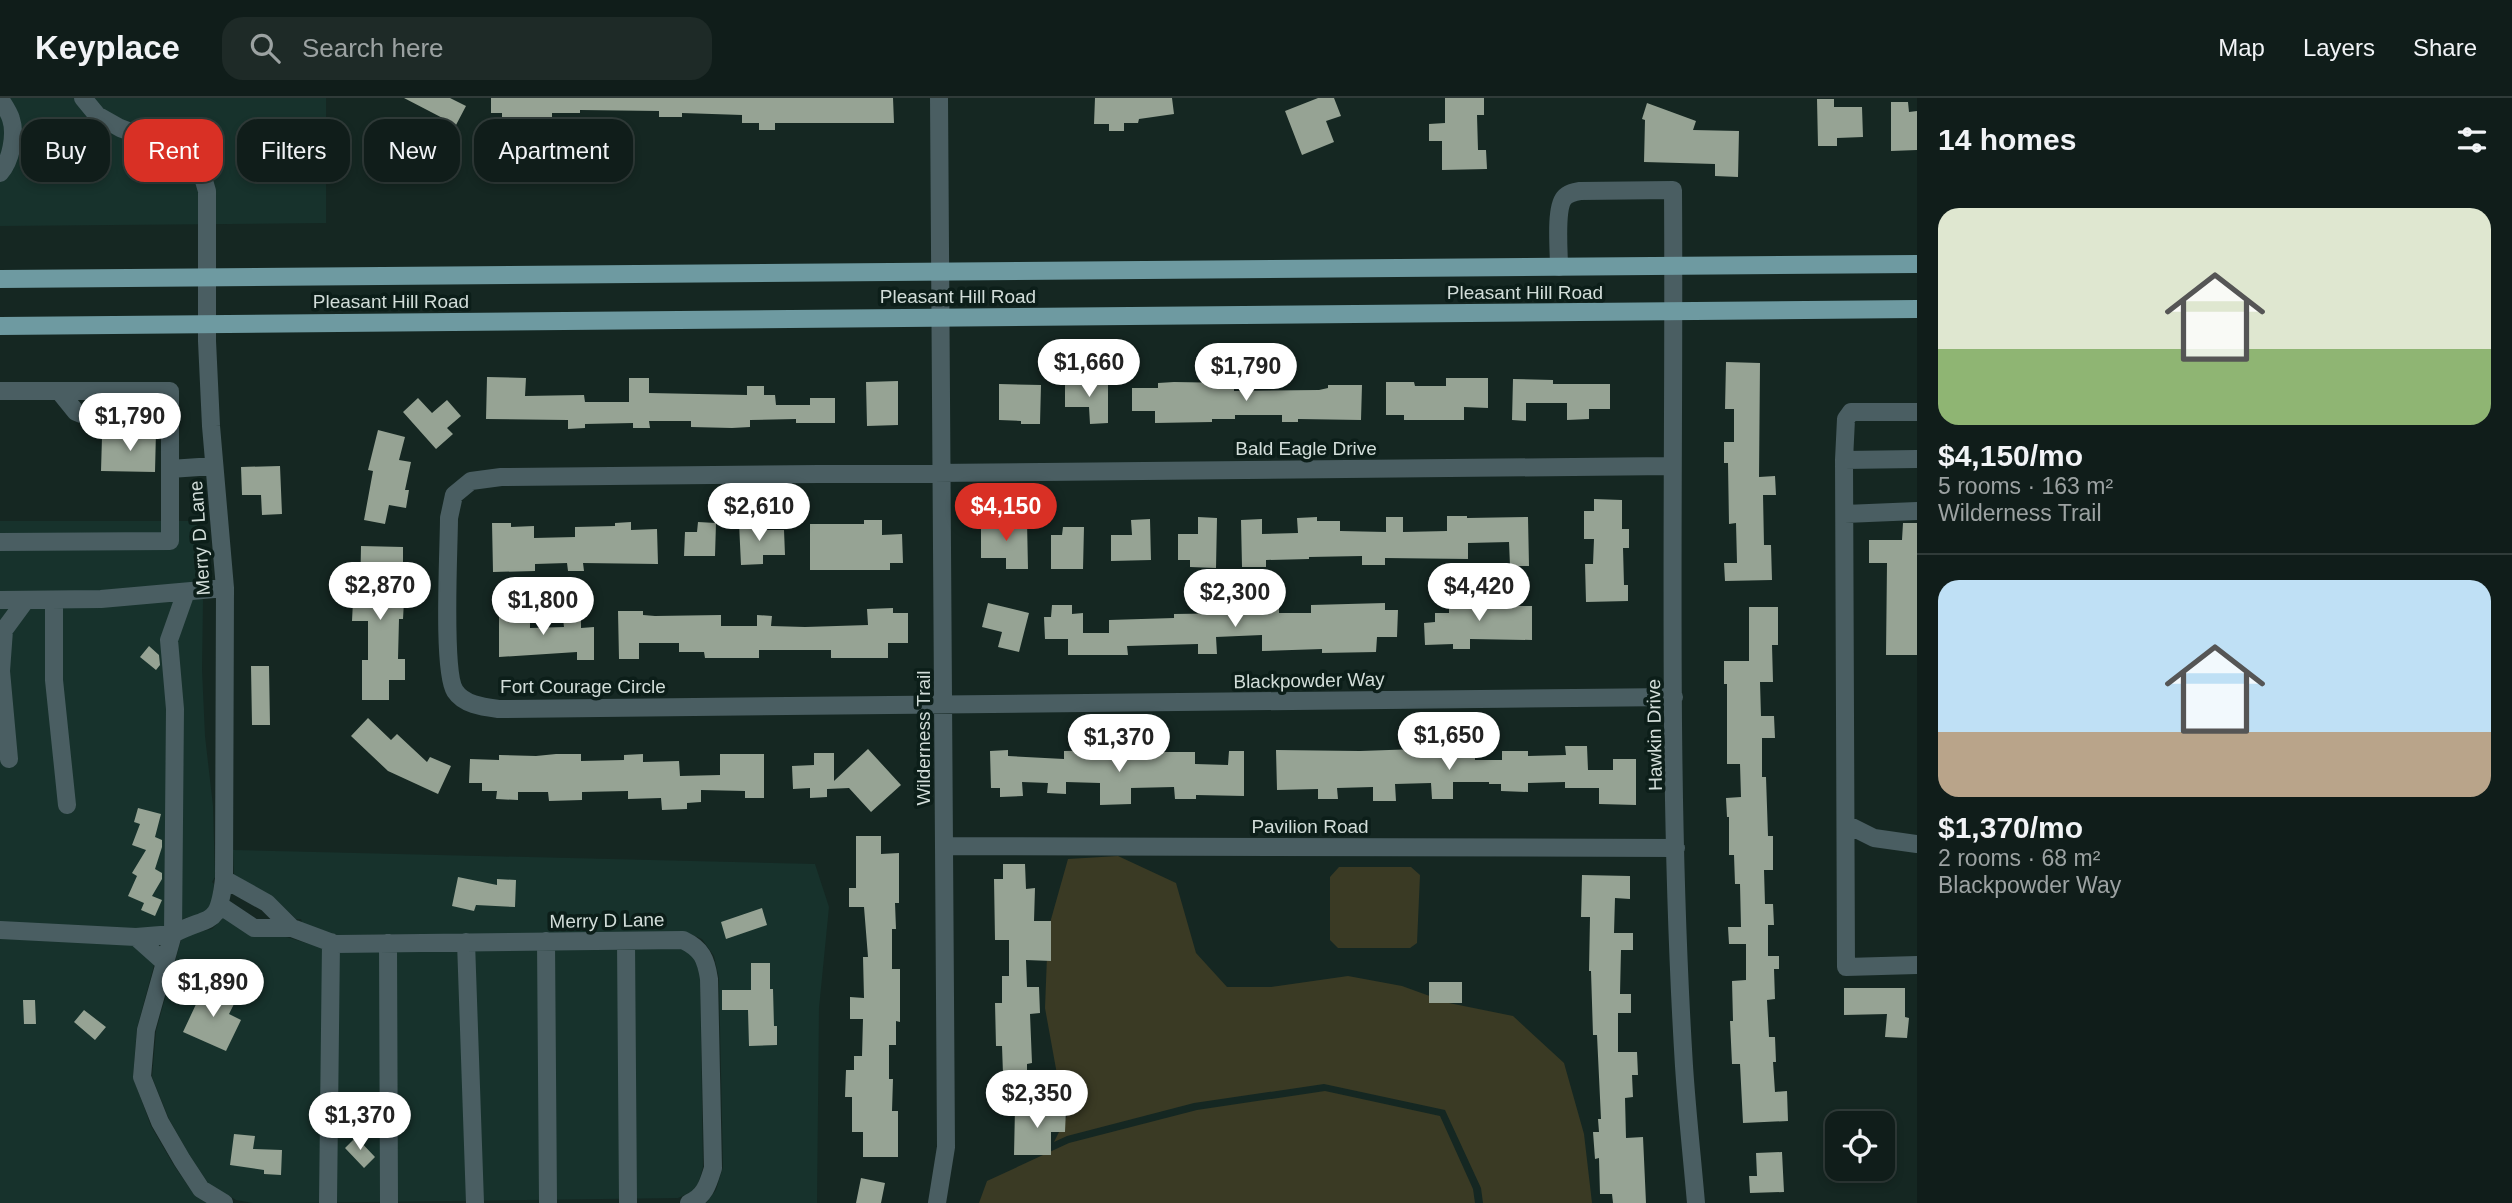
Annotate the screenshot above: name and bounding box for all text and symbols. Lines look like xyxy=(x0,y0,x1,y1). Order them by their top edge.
search box xyxy=(222,17,712,80)
text: Keyplace xyxy=(35,29,180,66)
icon: search xyxy=(246,29,284,67)
text: Search here xyxy=(302,33,444,63)
text: Map xyxy=(2218,34,2265,61)
text: Layers xyxy=(2303,34,2375,61)
text: Share xyxy=(2413,34,2477,61)
chip: Buy xyxy=(21,119,110,182)
chip: Rent xyxy=(124,119,223,182)
chip: Filters xyxy=(237,119,350,182)
chip: New xyxy=(364,119,460,182)
chip: Apartment xyxy=(474,119,633,182)
icon: filters xyxy=(2453,121,2491,159)
text: 14 homes xyxy=(1938,123,2076,156)
icon: home xyxy=(2152,254,2278,380)
street label: Pleasant Hill Road xyxy=(1447,282,1603,303)
street label: Pleasant Hill Road xyxy=(880,286,1036,307)
street label: Pleasant Hill Road xyxy=(313,291,469,312)
pin: $1,660 xyxy=(1032,340,1146,399)
pin: $1,790 xyxy=(1189,344,1303,403)
text: $1,660 xyxy=(1054,349,1124,375)
text: $1,790 xyxy=(1211,353,1281,379)
pin: $1,790 xyxy=(73,394,187,453)
text: $1,790 xyxy=(95,403,165,429)
street label: Bald Eagle Drive xyxy=(1235,438,1377,459)
text: $4,150/mo xyxy=(1938,439,2083,472)
text: 5 rooms · 163 m² xyxy=(1938,473,2113,499)
street label: Merry D Lane xyxy=(185,480,214,596)
pin: $2,610 xyxy=(702,484,816,543)
pin: $4,150 xyxy=(949,484,1063,543)
text: $2,610 xyxy=(724,493,794,519)
text: $4,150 xyxy=(971,493,1041,519)
text: Wilderness Trail xyxy=(1938,500,2102,526)
pin: $2,870 xyxy=(323,562,437,622)
pin: $4,420 xyxy=(1422,564,1536,623)
pin: $2,300 xyxy=(1178,570,1292,629)
text: $2,870 xyxy=(345,572,415,598)
text: $4,420 xyxy=(1444,573,1514,599)
pin: $1,800 xyxy=(486,578,600,637)
text: $2,300 xyxy=(1200,579,1270,605)
text: $1,800 xyxy=(508,587,578,613)
icon: home xyxy=(2152,626,2278,752)
street label: Blackpowder Way xyxy=(1233,669,1385,692)
street label: Wilderness Trail xyxy=(913,670,934,806)
street label: Fort Courage Circle xyxy=(500,676,666,697)
street label: Hawkin Drive xyxy=(1643,679,1666,791)
pin: $1,650 xyxy=(1392,712,1506,772)
pin: $1,370 xyxy=(1062,714,1176,774)
text: $1,650 xyxy=(1414,722,1484,748)
text: $1,370 xyxy=(1084,724,1154,750)
text: $1,370/mo xyxy=(1938,811,2083,844)
street label: Pavilion Road xyxy=(1251,816,1369,837)
text: 2 rooms · 68 m² xyxy=(1938,845,2100,871)
text: Blackpowder Way xyxy=(1938,872,2121,898)
street label: Merry D Lane xyxy=(549,909,665,932)
pin: $1,890 xyxy=(156,960,270,1019)
text: $1,890 xyxy=(178,969,248,995)
pin: $2,350 xyxy=(980,1070,1094,1130)
text: $2,350 xyxy=(1002,1080,1072,1106)
pin: $1,370 xyxy=(303,1093,417,1152)
text: $1,370 xyxy=(325,1102,395,1128)
map controls xyxy=(1825,1111,1895,1181)
button: locate xyxy=(1825,1111,1895,1181)

